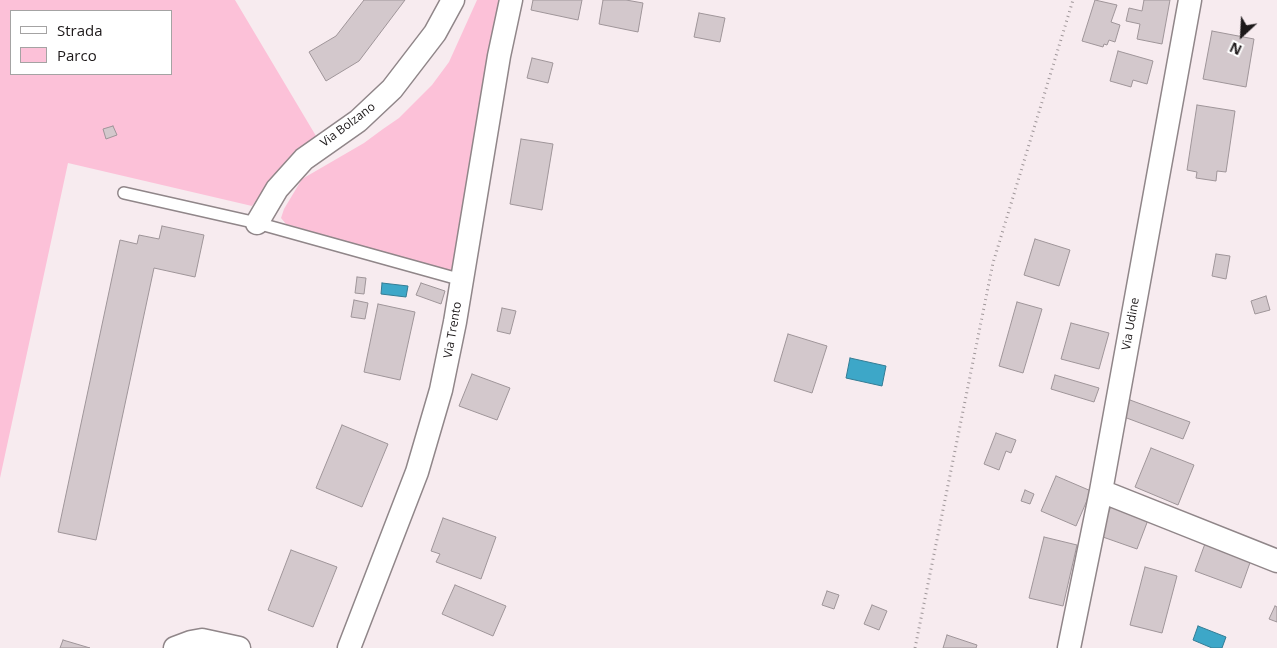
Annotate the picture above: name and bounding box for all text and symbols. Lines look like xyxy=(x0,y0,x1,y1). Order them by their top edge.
legend xyxy=(10,10,172,75)
north arrow xyxy=(1217,10,1267,60)
text: Strada xyxy=(57,20,103,40)
text: N xyxy=(1226,38,1245,60)
text: Parco xyxy=(57,45,97,65)
street label: Via Bolzano xyxy=(318,100,378,150)
street label: Via Udine xyxy=(1119,297,1143,351)
street label: Via Trento xyxy=(441,301,465,359)

